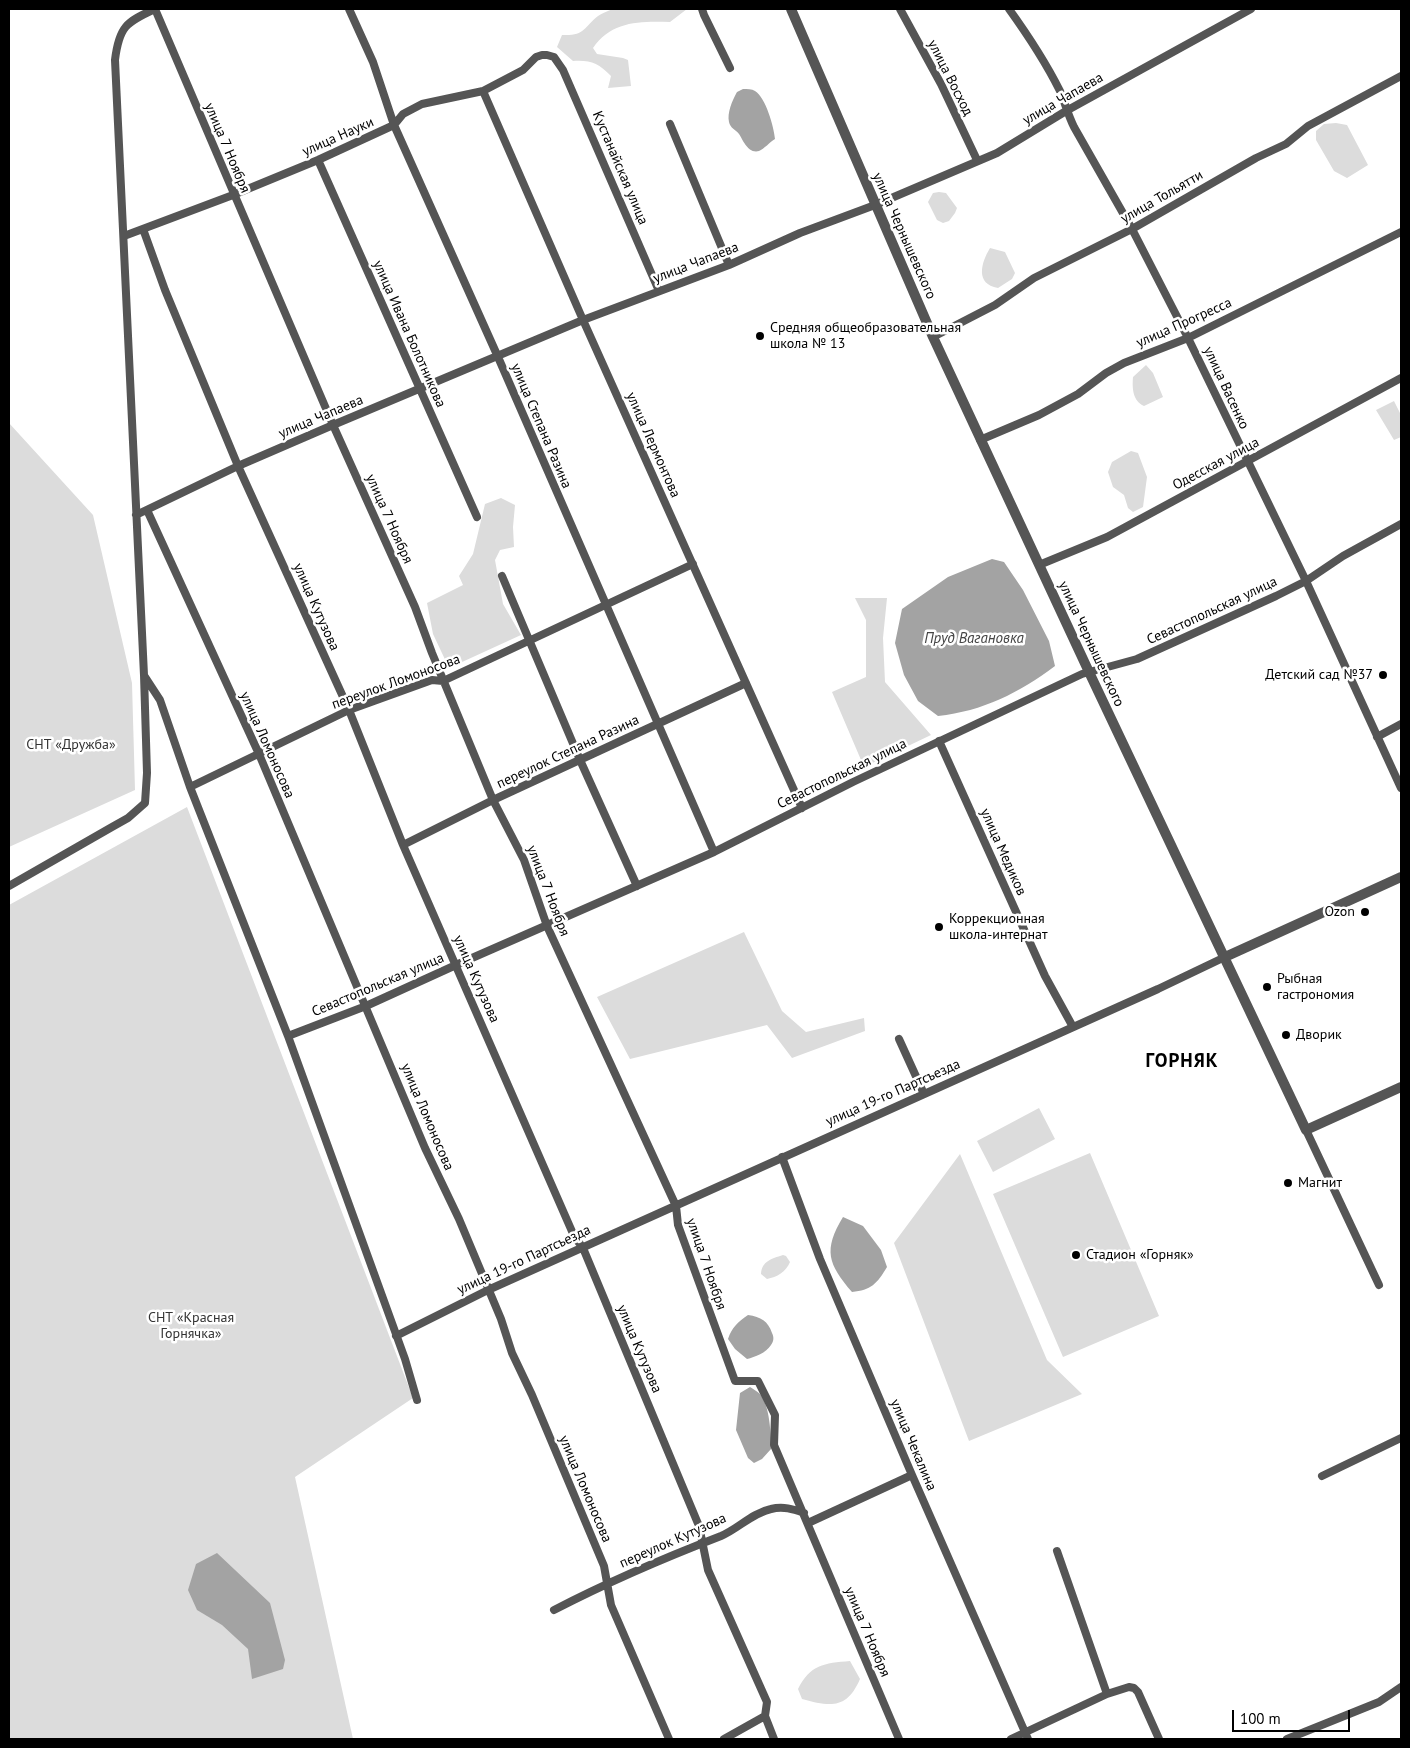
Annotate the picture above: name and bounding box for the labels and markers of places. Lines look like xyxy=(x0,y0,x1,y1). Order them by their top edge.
place label: Средняя общеобразовательная школа № 13 xyxy=(770,320,961,352)
marker: Средняя общеобразовательная школа № 13 xyxy=(754,330,766,342)
place label: Детский сад №37 xyxy=(1265,667,1373,683)
marker: Детский сад №37 xyxy=(1377,669,1389,681)
place label: Ozon xyxy=(1325,904,1355,920)
marker: Ozon xyxy=(1359,906,1371,918)
place label: Коррекционная школа-интернат xyxy=(949,911,1048,944)
marker: Коррекционная школа-интернат xyxy=(933,921,945,933)
place label: Рыбная гастрономия xyxy=(1277,971,1354,1004)
marker: Рыбная гастрономия xyxy=(1261,981,1273,993)
place label: Дворик xyxy=(1296,1027,1342,1043)
marker: Дворик xyxy=(1280,1029,1292,1041)
place label: Магнит xyxy=(1298,1175,1342,1191)
marker: Магнит xyxy=(1282,1177,1294,1189)
place label: Стадион «Горняк» xyxy=(1086,1247,1194,1263)
marker: Стадион «Горняк» xyxy=(1070,1249,1082,1261)

